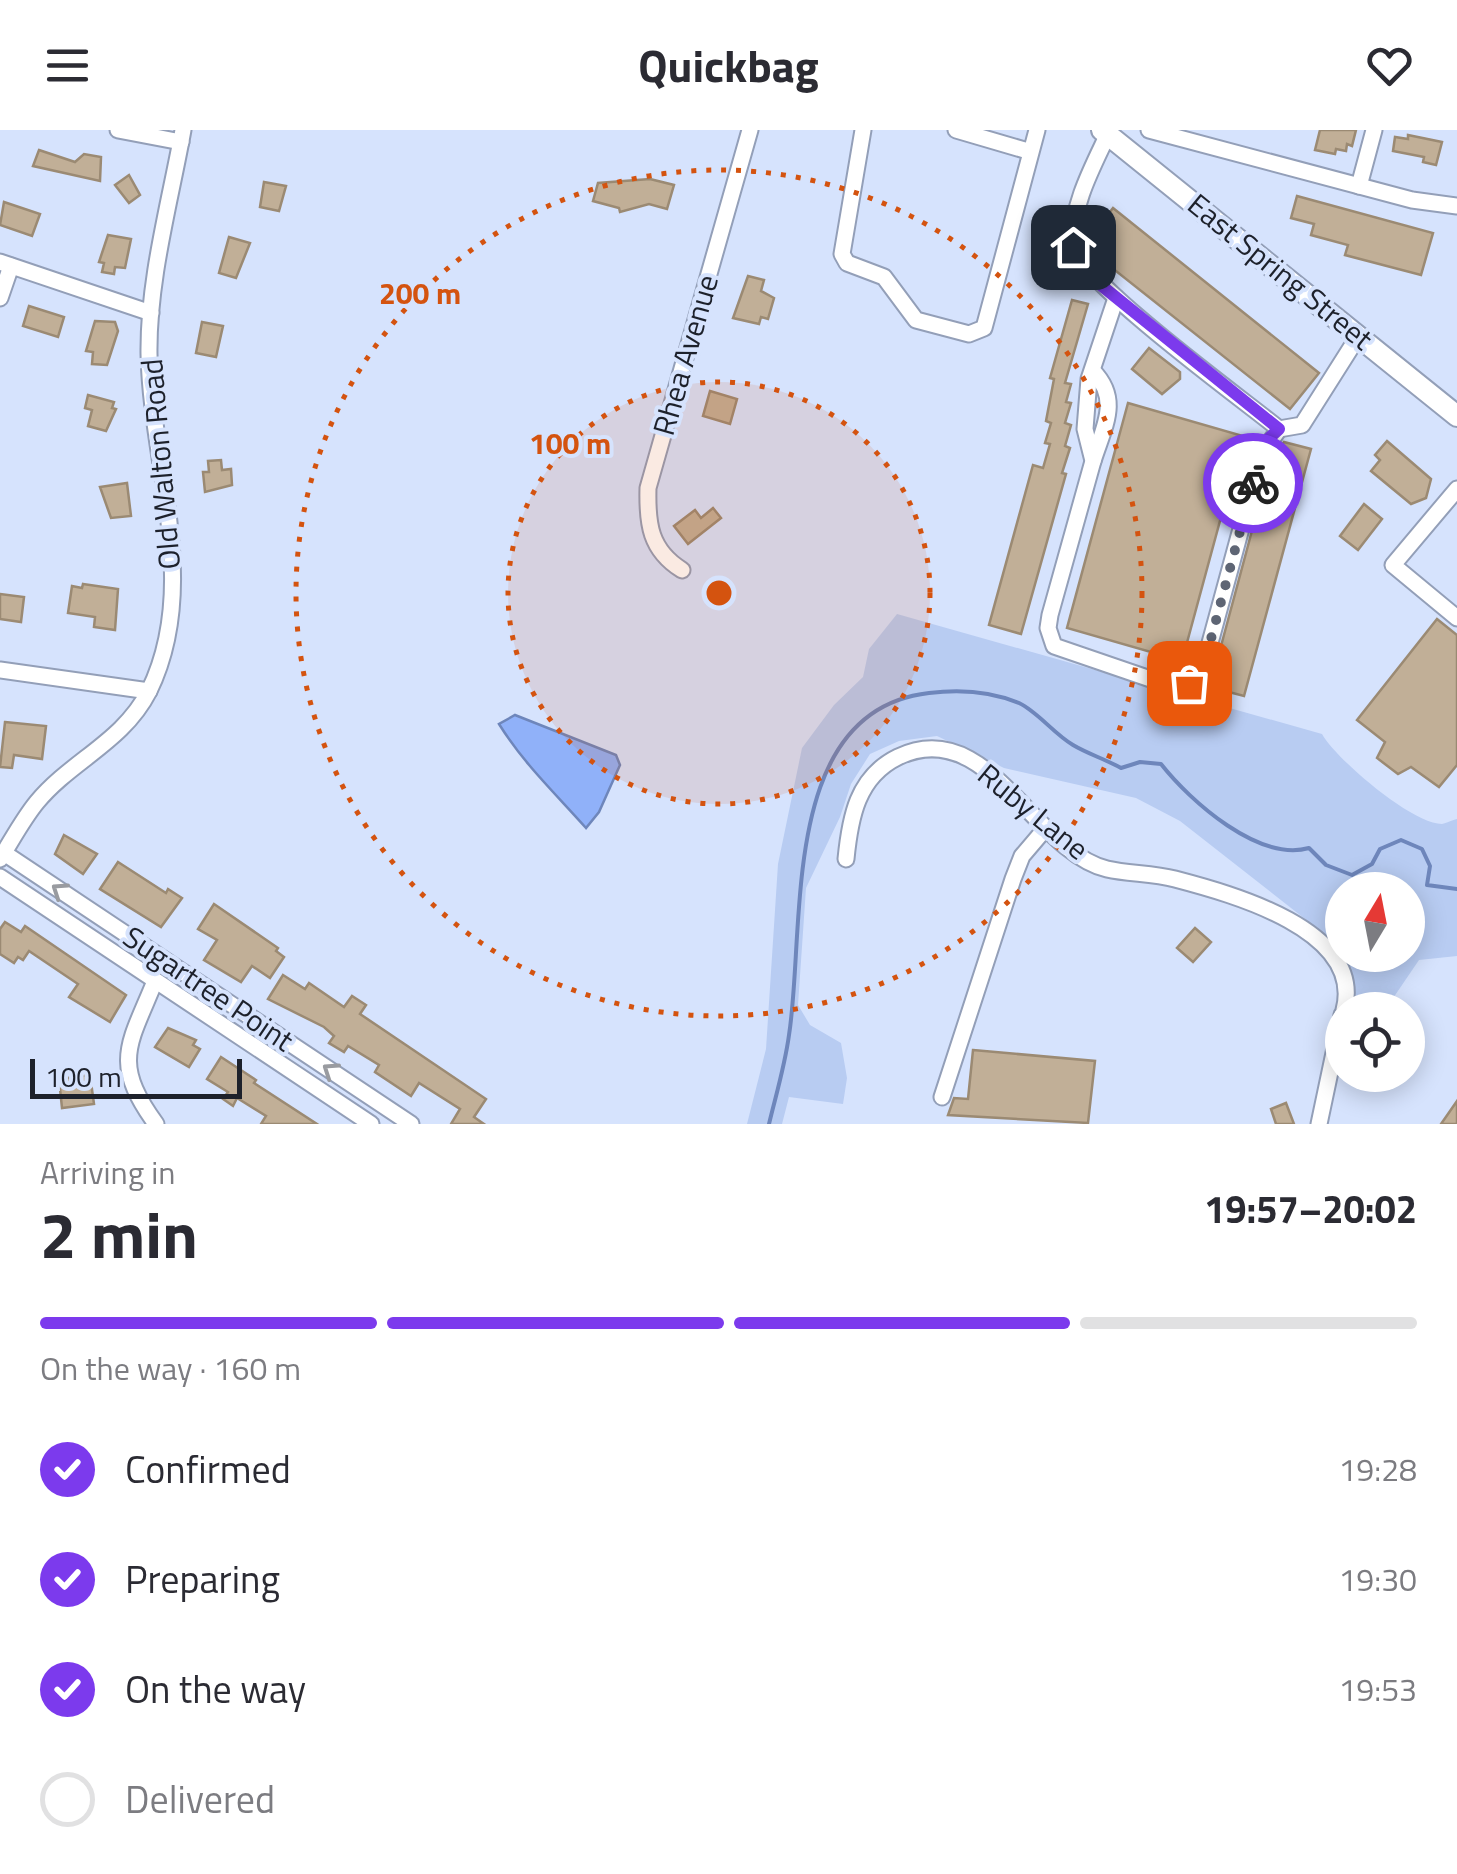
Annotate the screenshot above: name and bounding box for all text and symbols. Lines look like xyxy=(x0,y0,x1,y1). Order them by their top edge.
text: Quickbag xyxy=(638,31,819,99)
icon: menu xyxy=(40,38,95,93)
icon: heart xyxy=(1362,38,1417,93)
street label: East Spring Street xyxy=(1178,182,1384,361)
pin xyxy=(1031,205,1116,290)
icon: home xyxy=(1046,220,1101,275)
street label: Rhea Avenue xyxy=(640,269,730,440)
text: 200 m xyxy=(379,270,461,316)
street label: Old Walton Road xyxy=(128,357,192,571)
text: 100 m xyxy=(529,420,611,466)
courier xyxy=(1203,433,1303,533)
icon: bike xyxy=(1226,456,1281,511)
centre of rings xyxy=(701,575,737,611)
pin xyxy=(1147,641,1232,726)
icon: bag xyxy=(1162,656,1217,711)
street label: Ruby Lane xyxy=(968,752,1099,871)
north arrow xyxy=(1325,872,1425,972)
map controls xyxy=(1325,872,1425,1092)
one-way arrow xyxy=(52,884,70,903)
street label: Sugartree Point xyxy=(114,914,304,1063)
button: locate xyxy=(1325,992,1425,1092)
scale bar xyxy=(30,1054,242,1098)
text: 100 m xyxy=(45,1055,122,1098)
one-way arrow xyxy=(323,1064,342,1082)
text: Arriving in xyxy=(40,1148,176,1196)
text: 19:57–20:02 xyxy=(1204,1180,1417,1238)
text: 2 min xyxy=(40,1184,198,1283)
text: On the way · 160 m xyxy=(40,1344,301,1392)
text: Confirmed xyxy=(125,1440,291,1498)
icon: check xyxy=(40,1442,95,1497)
text: 19:28 xyxy=(1338,1445,1417,1493)
text: Preparing xyxy=(125,1550,280,1608)
icon: check xyxy=(40,1552,95,1607)
text: 19:30 xyxy=(1338,1555,1417,1603)
text: On the way xyxy=(125,1660,306,1718)
icon: check xyxy=(40,1662,95,1717)
text: 19:53 xyxy=(1338,1665,1417,1713)
text: Delivered xyxy=(125,1770,275,1828)

